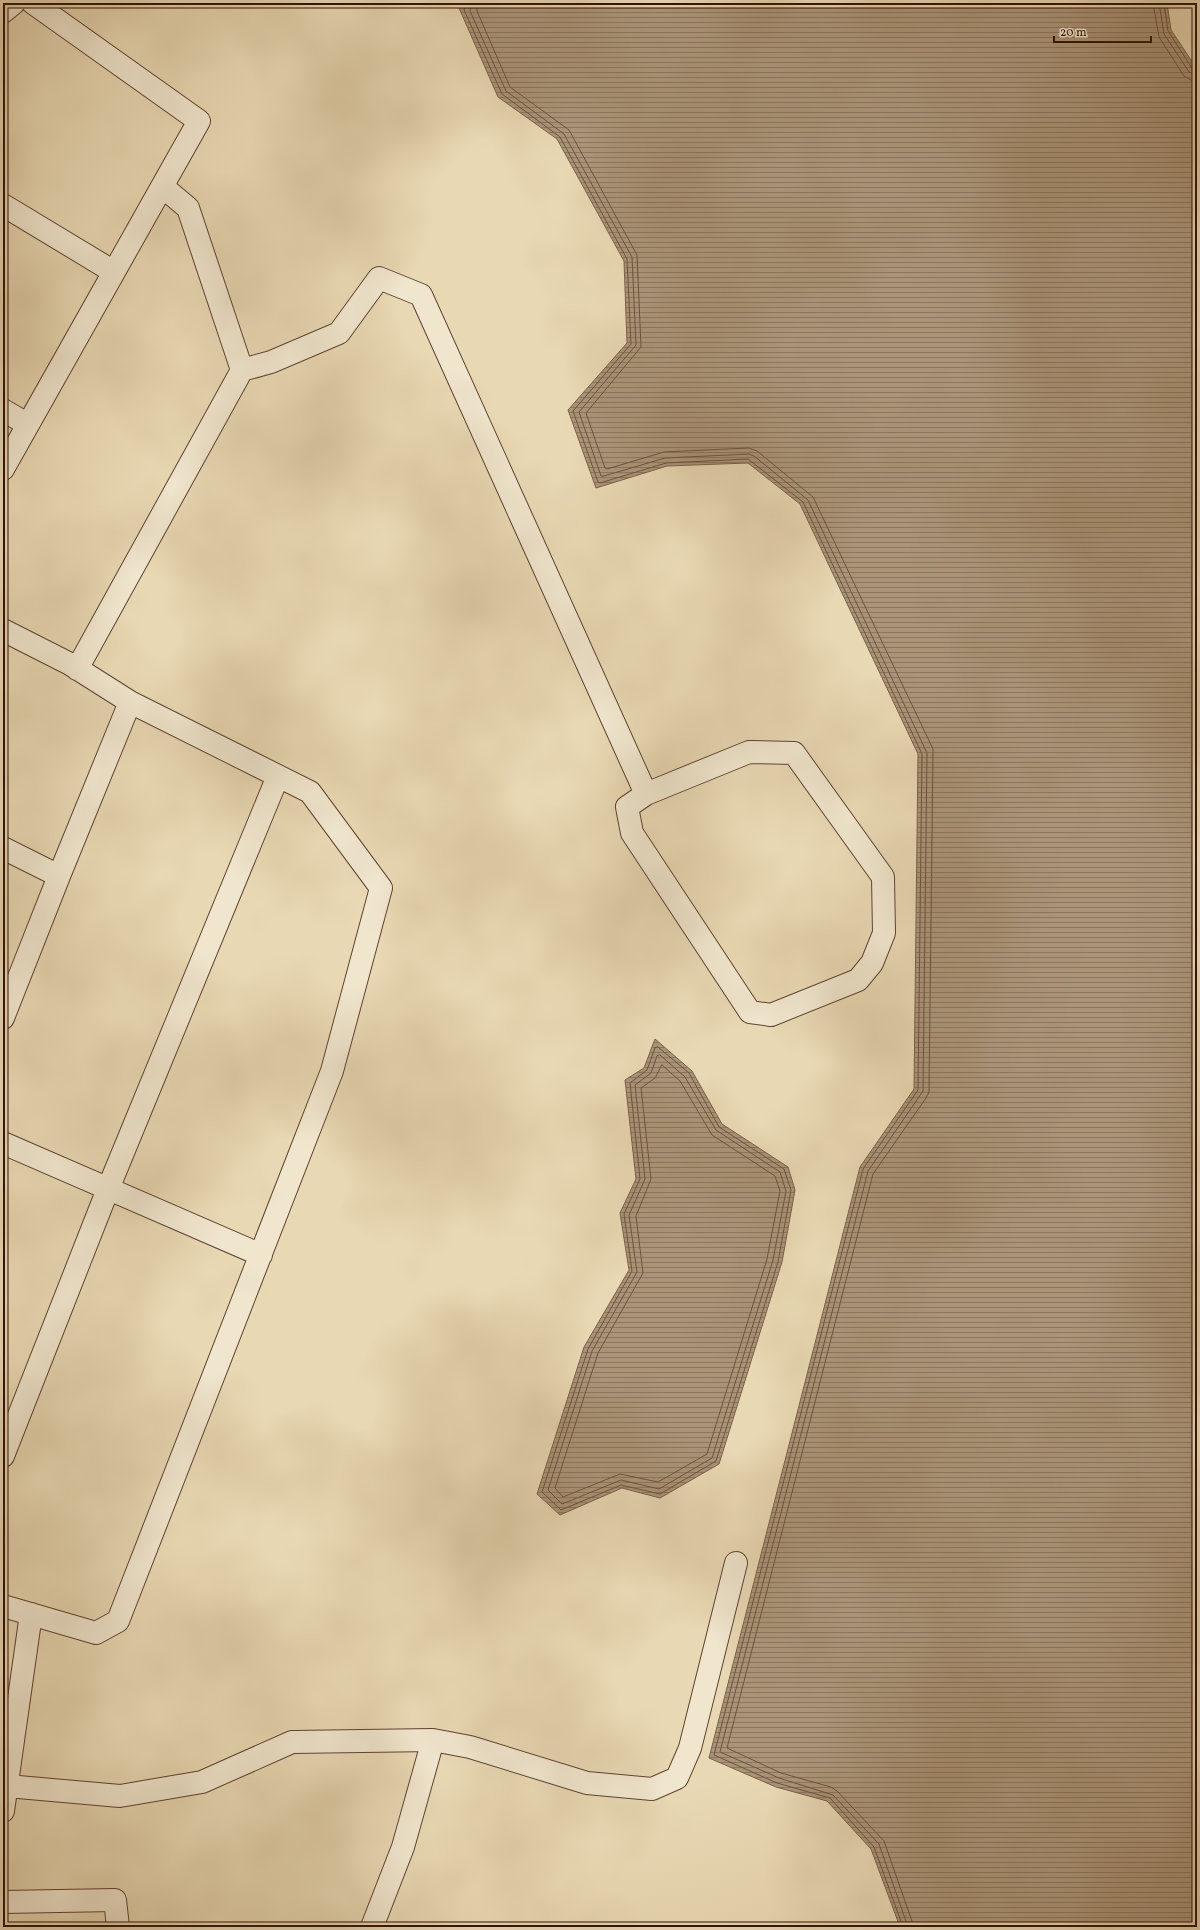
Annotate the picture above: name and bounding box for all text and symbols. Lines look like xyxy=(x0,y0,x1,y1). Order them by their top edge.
scale bar xyxy=(1054,18,1151,44)
text: 20 m xyxy=(1060,25,1087,41)

